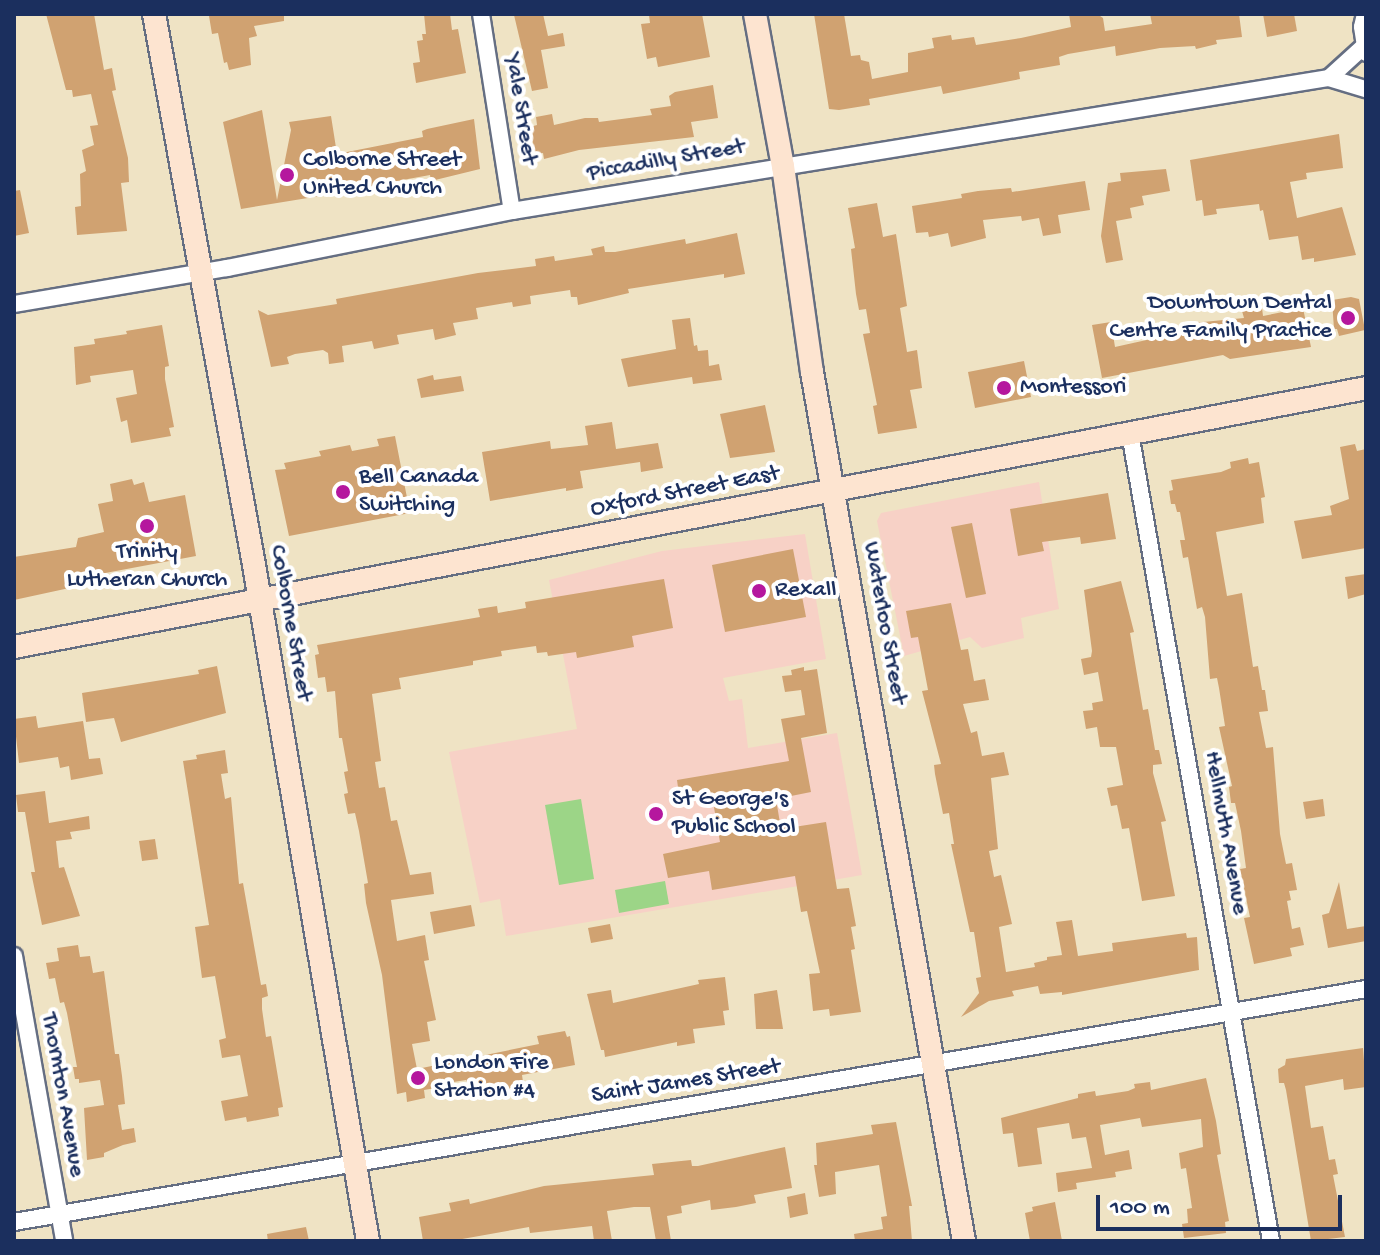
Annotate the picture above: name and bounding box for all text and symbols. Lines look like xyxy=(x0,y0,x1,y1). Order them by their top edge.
street label: Yale Street xyxy=(497,52,543,166)
street label: Piccadilly Street xyxy=(585,133,747,189)
place label: Colborne Street United Church xyxy=(303,147,461,203)
marker: Colborne Street United Church xyxy=(278,166,296,184)
place label: Downtown Dental Centre Family Practice xyxy=(1109,290,1332,346)
marker: Downtown Dental Centre Family Practice xyxy=(1339,309,1357,327)
place label: Montessori xyxy=(1020,374,1127,402)
marker: Montessori xyxy=(995,379,1013,397)
street label: Oxford Street East xyxy=(588,460,782,524)
place label: Bell Canada Switching xyxy=(359,464,478,520)
marker: Bell Canada Switching xyxy=(334,483,352,501)
marker: Trinity Lutheran Church xyxy=(138,517,156,535)
place label: Trinity Lutheran Church xyxy=(67,539,227,595)
street label: Waterloo Street xyxy=(856,540,912,706)
street label: Colborne Street xyxy=(262,543,318,703)
place label: Rexall xyxy=(775,577,836,605)
marker: Rexall xyxy=(750,582,768,600)
street label: Hellmuth Avenue xyxy=(1196,749,1254,917)
place label: St George's Public School xyxy=(672,786,796,842)
marker: St George's Public School xyxy=(647,805,665,823)
street label: Thornton Avenue xyxy=(33,1011,91,1179)
place label: London Fire Station #4 xyxy=(434,1050,549,1106)
street label: Saint James Street xyxy=(590,1053,782,1111)
marker: London Fire Station #4 xyxy=(409,1069,427,1087)
scale bar xyxy=(1100,1179,1346,1229)
text: 100 m xyxy=(1110,1194,1170,1223)

